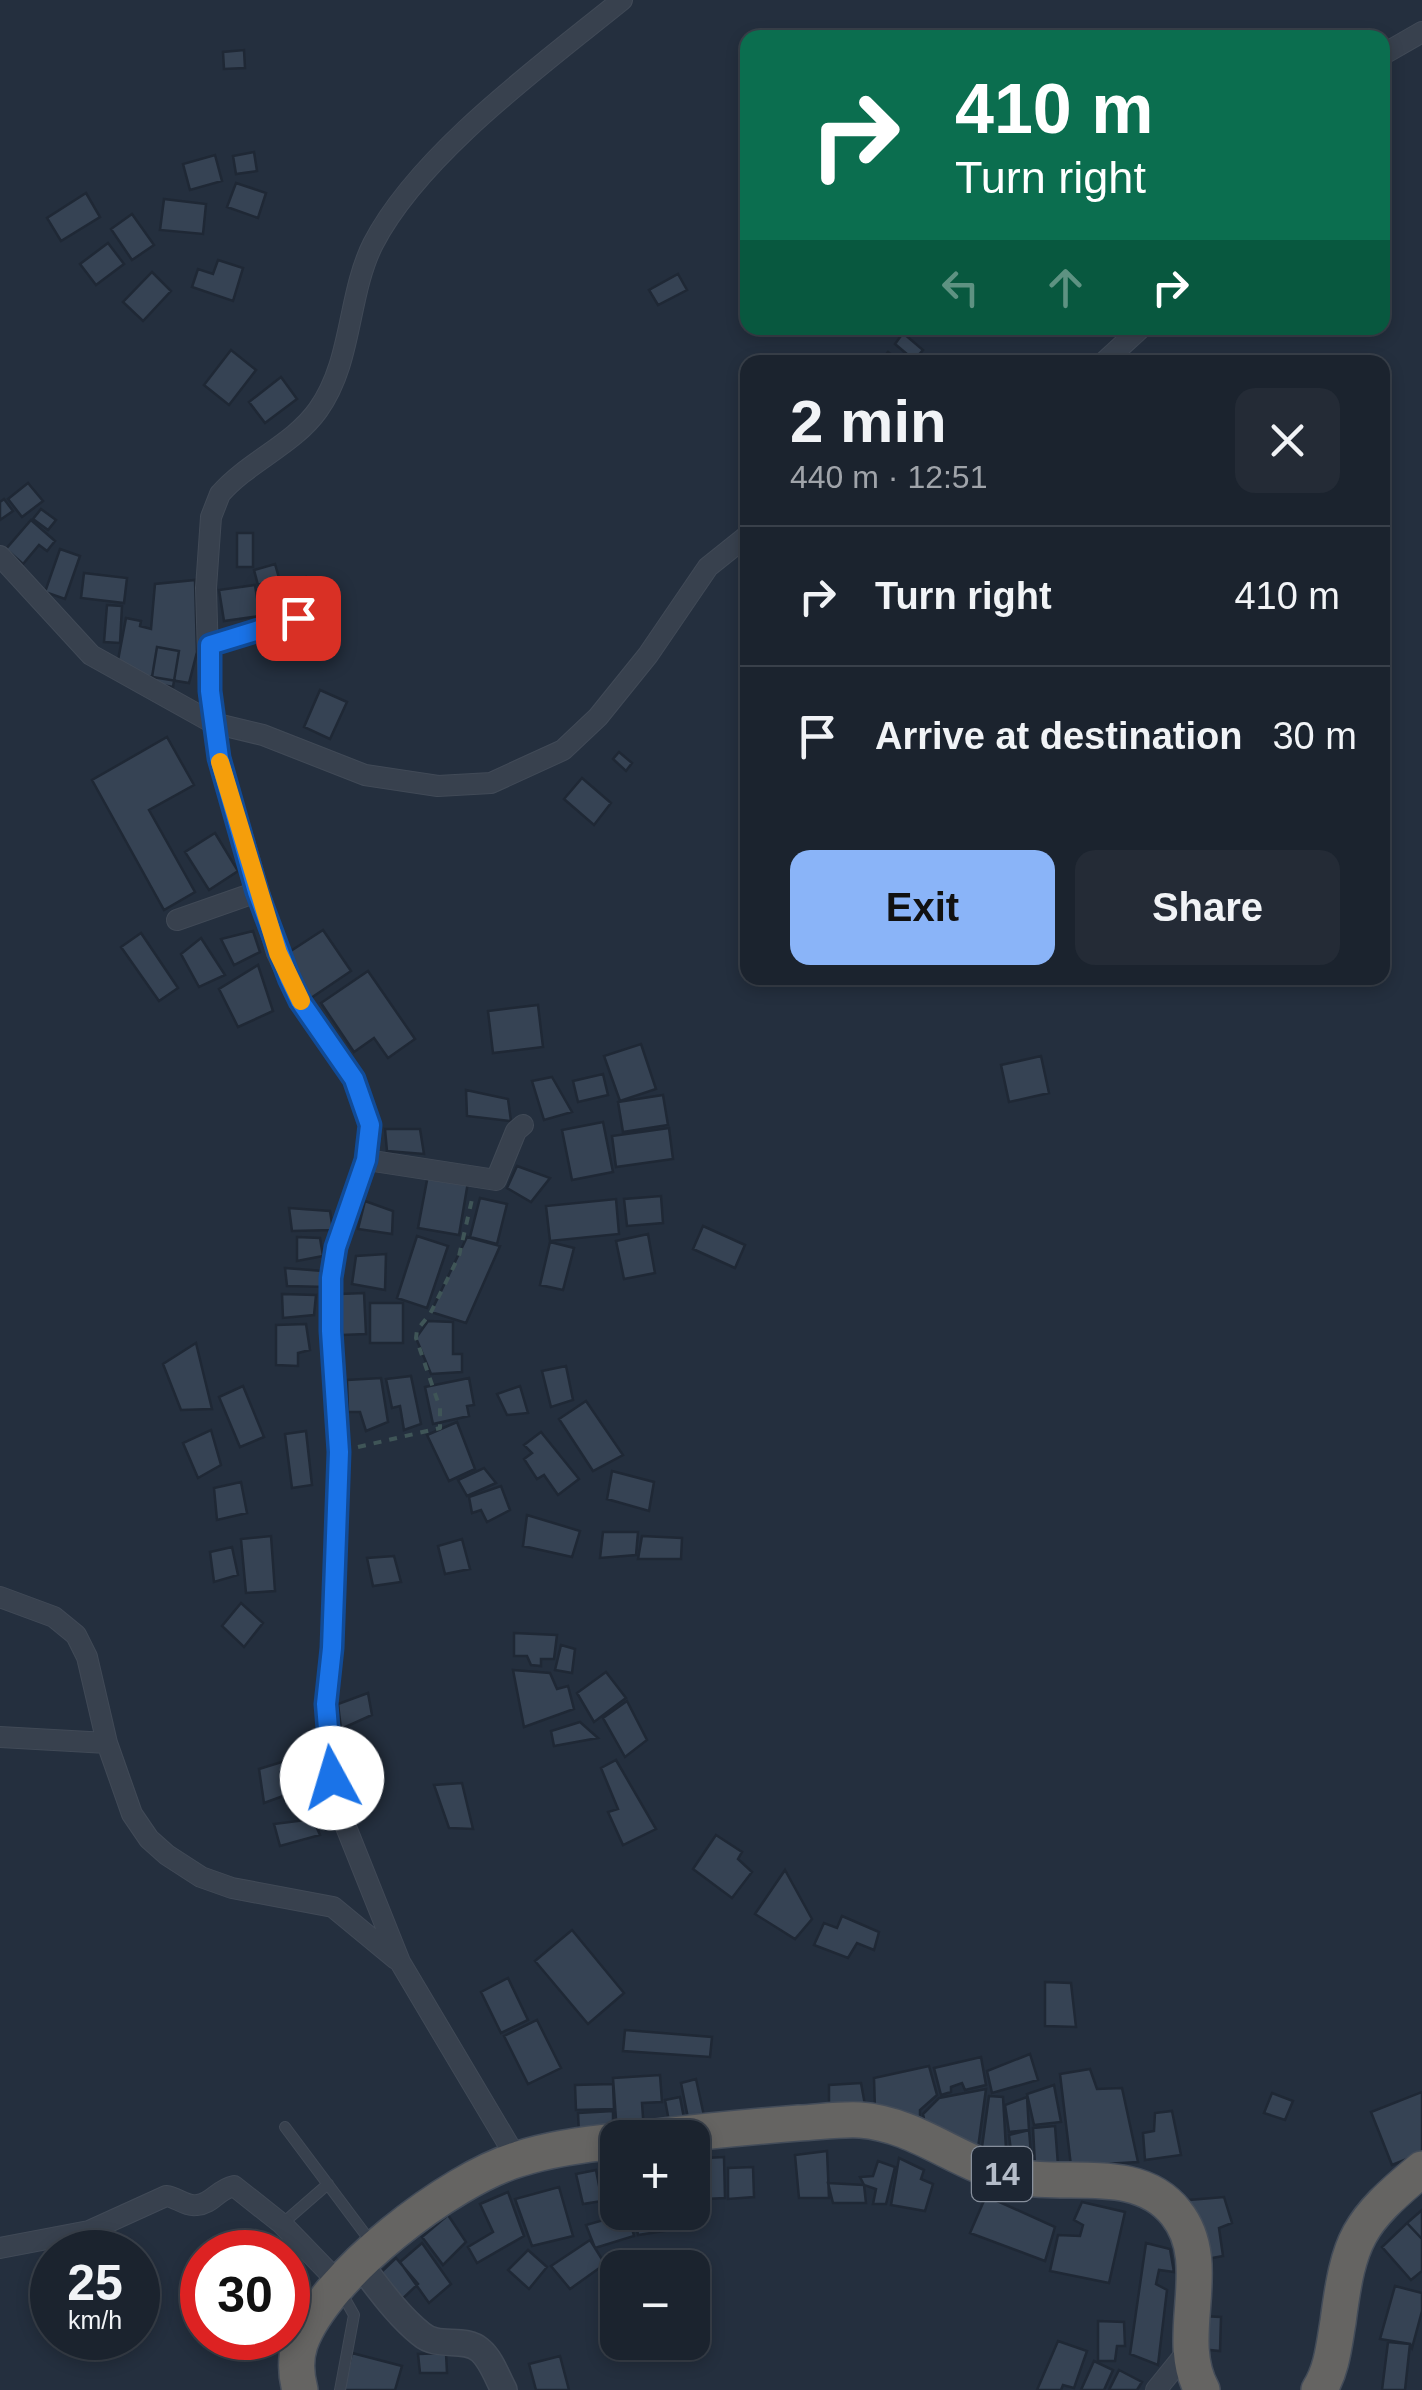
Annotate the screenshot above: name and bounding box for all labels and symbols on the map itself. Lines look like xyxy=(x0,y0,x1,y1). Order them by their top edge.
pin xyxy=(256,576,341,661)
position arrow xyxy=(280,1726,384,1830)
road number: 14 xyxy=(972,2147,1032,2201)
speed limit sign: 30 xyxy=(180,2230,310,2360)

